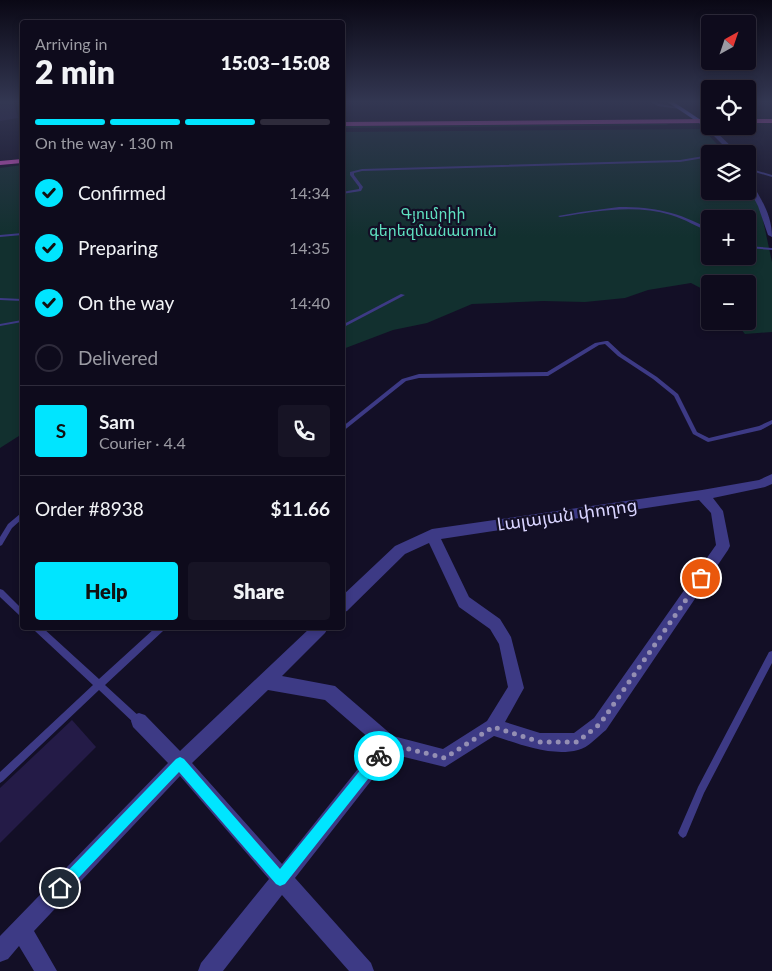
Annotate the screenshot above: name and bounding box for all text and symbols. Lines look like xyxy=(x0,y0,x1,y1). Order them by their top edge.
north arrow xyxy=(701,15,756,70)
map controls xyxy=(701,15,756,330)
text: Arriving in xyxy=(35,34,108,53)
text: 15:03–15:08 xyxy=(221,51,330,74)
text: 2 min xyxy=(35,52,115,91)
button: locate xyxy=(701,80,756,135)
text: On the way · 130 m xyxy=(35,133,173,152)
button: layers xyxy=(701,145,756,200)
icon: check xyxy=(35,179,63,207)
text: Confirmed xyxy=(78,181,166,204)
text: 14:34 xyxy=(289,183,330,202)
park label: Գյումրիի գերեզմանատուն xyxy=(369,204,497,240)
button: + xyxy=(701,210,756,265)
icon: check xyxy=(35,234,63,262)
text: Preparing xyxy=(78,236,158,259)
text: 14:35 xyxy=(289,238,330,257)
button: − xyxy=(701,275,756,330)
icon: check xyxy=(35,289,63,317)
text: On the way xyxy=(78,291,174,314)
text: 14:40 xyxy=(289,293,330,312)
text: Delivered xyxy=(78,346,158,369)
button: phone xyxy=(278,405,330,457)
text: Sam xyxy=(99,410,135,433)
text: S xyxy=(56,419,66,442)
text: Courier · 4.4 xyxy=(99,433,186,452)
street label: Լալայան փողոց xyxy=(495,493,638,535)
text: Order #8938 xyxy=(35,497,144,520)
text: $11.66 xyxy=(270,497,330,520)
pin xyxy=(680,557,722,599)
button: Help xyxy=(35,562,178,620)
button: Share xyxy=(188,562,330,620)
icon: bag xyxy=(687,564,715,592)
courier xyxy=(354,731,404,781)
icon: bike xyxy=(365,742,393,770)
pin xyxy=(39,867,81,909)
icon: home xyxy=(46,874,74,902)

